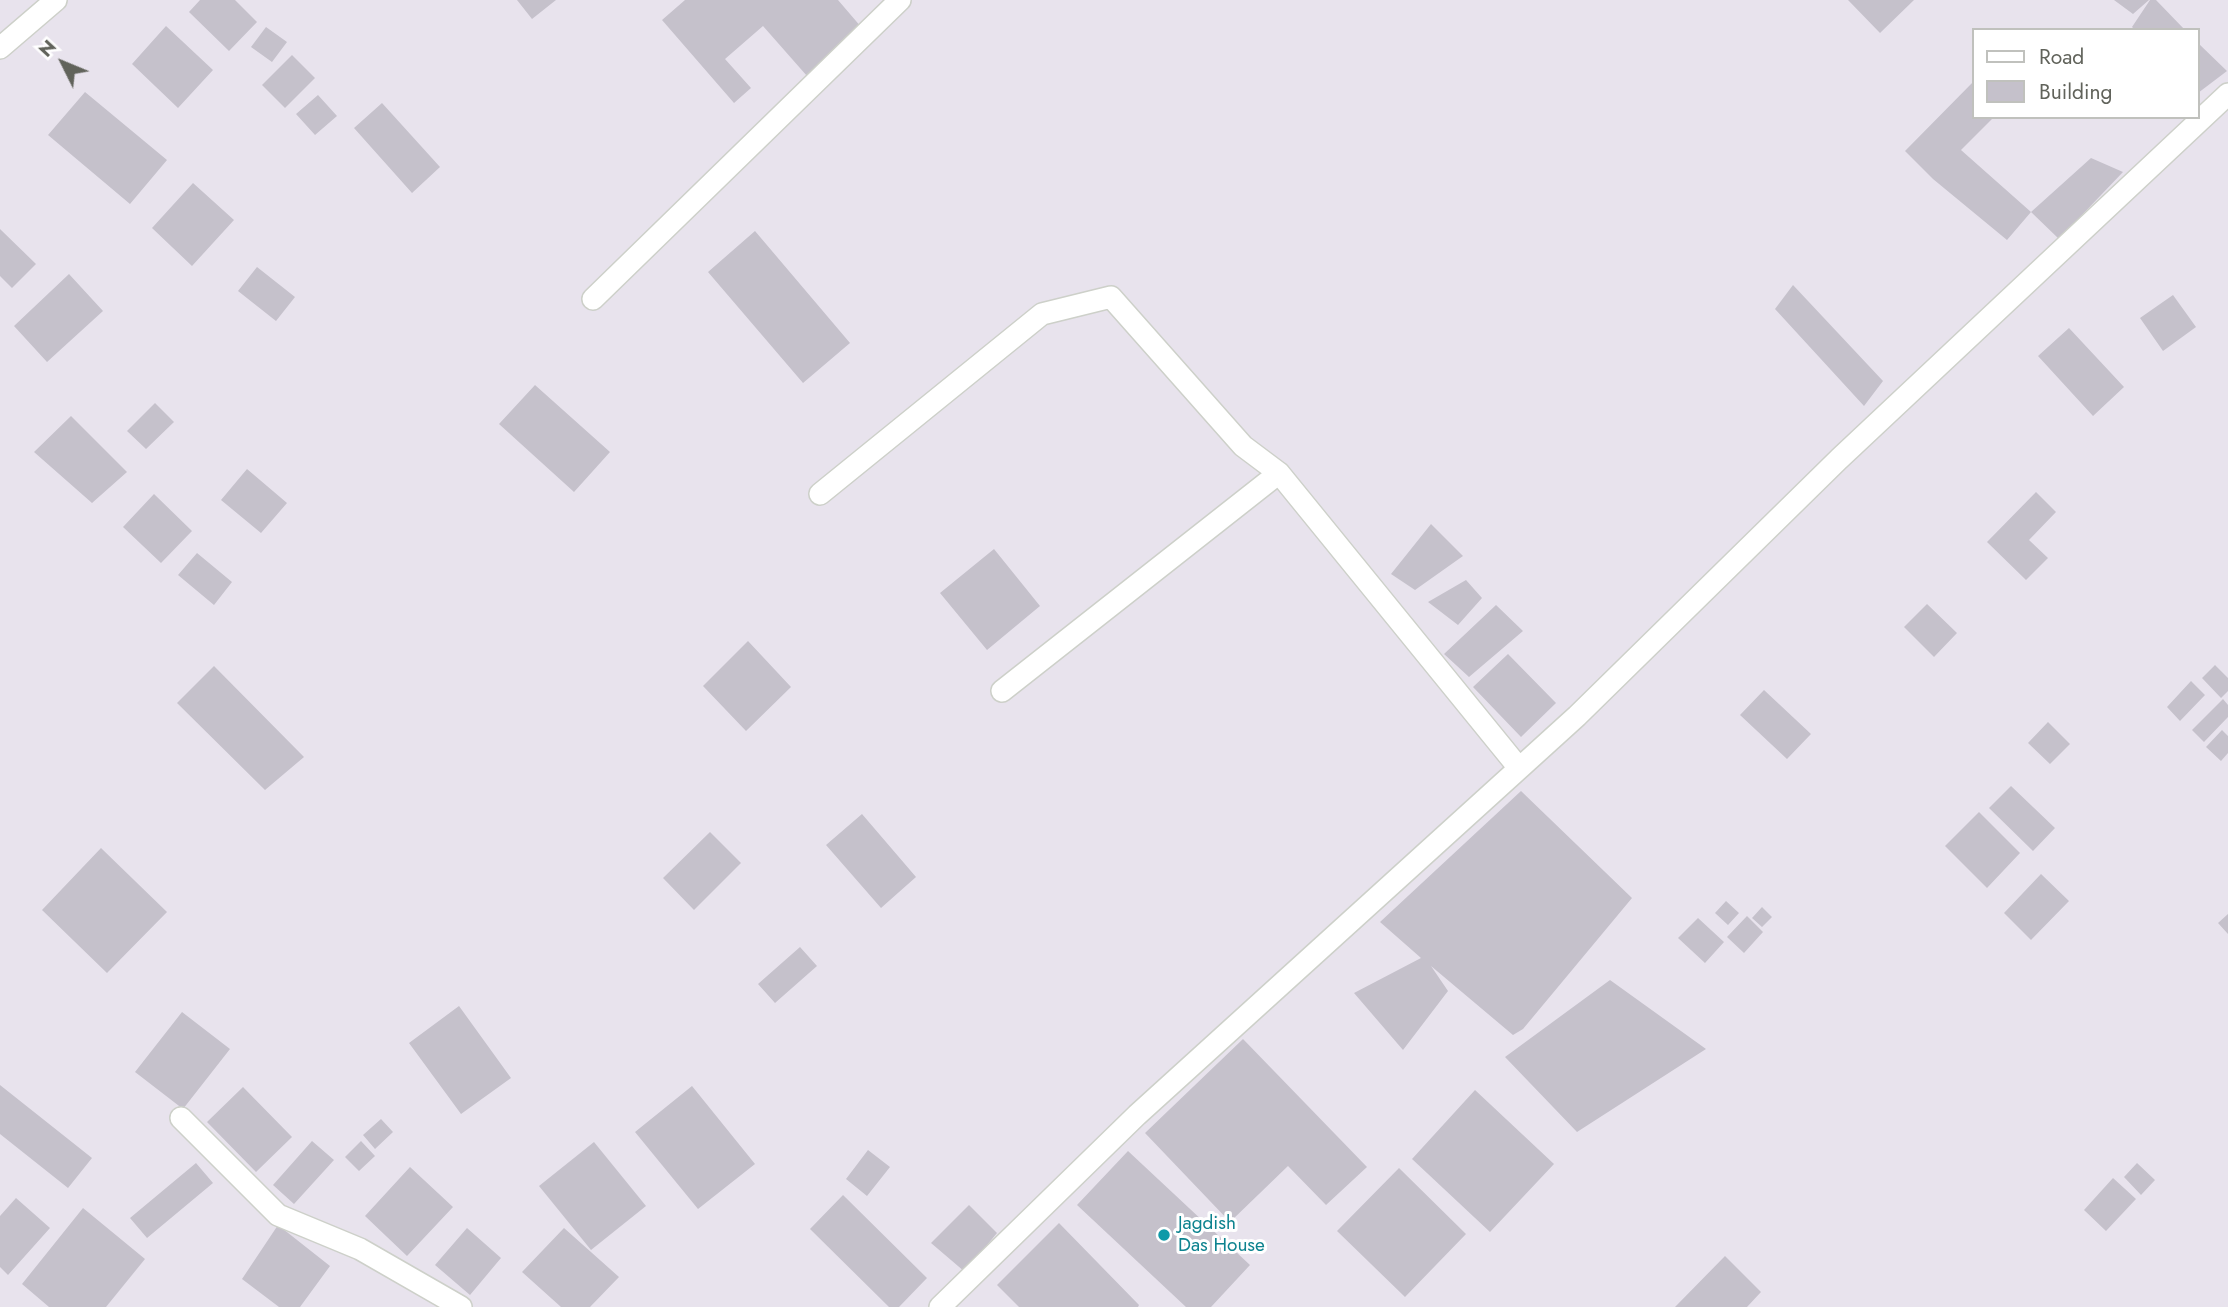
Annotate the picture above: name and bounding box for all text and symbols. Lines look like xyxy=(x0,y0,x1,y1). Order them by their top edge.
north arrow xyxy=(28,28,98,98)
legend xyxy=(1972,28,2200,119)
text: N xyxy=(32,34,62,63)
text: Road xyxy=(2039,42,2084,72)
text: Building xyxy=(2039,77,2112,107)
place label: Jagdish Das House xyxy=(1178,1213,1265,1257)
marker: Jagdish Das House xyxy=(1156,1227,1172,1243)

